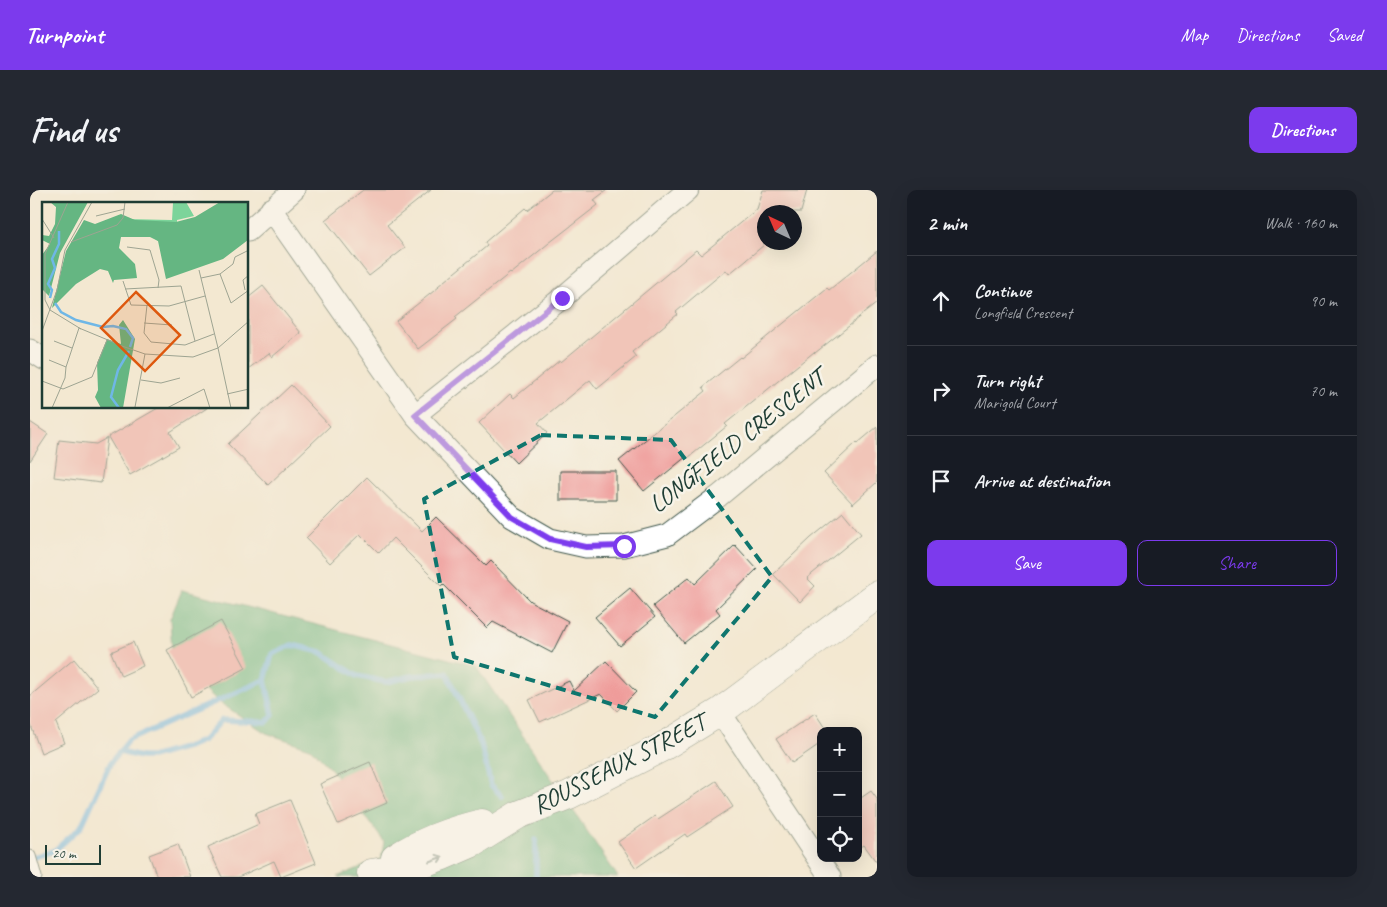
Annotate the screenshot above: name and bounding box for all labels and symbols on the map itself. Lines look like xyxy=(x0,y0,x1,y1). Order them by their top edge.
inset map xyxy=(42,202,249,409)
north arrow xyxy=(757,205,802,250)
route end xyxy=(551,287,574,310)
street label: LONGFIELD CRESCENT xyxy=(643,358,837,520)
route start xyxy=(613,535,636,558)
street label: ROUSSEAUX STREET xyxy=(527,704,717,821)
scale bar xyxy=(45,842,101,865)
one-way arrow xyxy=(427,853,443,863)

